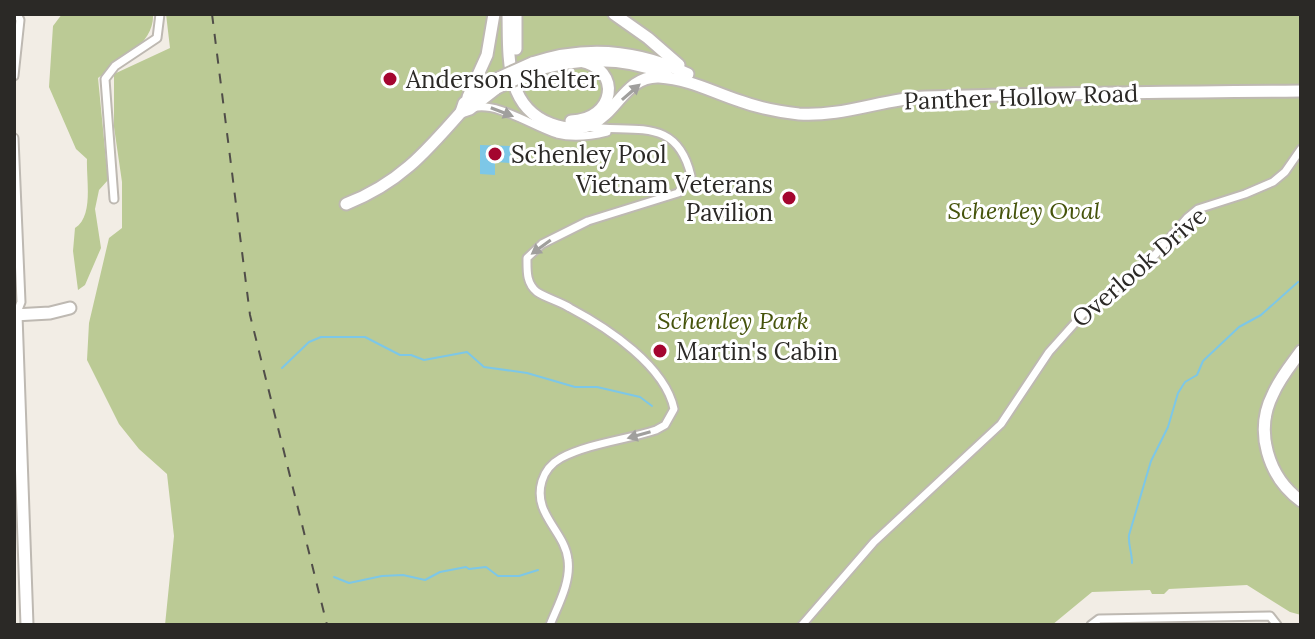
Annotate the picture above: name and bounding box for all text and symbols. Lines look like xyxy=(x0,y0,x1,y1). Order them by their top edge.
place label: Anderson Shelter xyxy=(405,64,600,95)
marker: Anderson Shelter xyxy=(381,70,399,88)
street label: Panther Hollow Road xyxy=(903,77,1139,117)
one-way arrow xyxy=(621,83,640,101)
one-way arrow xyxy=(490,106,514,119)
place label: Schenley Pool xyxy=(511,139,667,170)
marker: Schenley Pool xyxy=(486,145,504,163)
place label: Vietnam Veterans Pavilion xyxy=(575,169,773,228)
marker: Vietnam Veterans Pavilion xyxy=(780,189,798,207)
park label: Schenley Oval xyxy=(947,195,1101,226)
street label: Overlook Drive xyxy=(1065,200,1213,334)
one-way arrow xyxy=(531,239,552,254)
park label: Schenley Park xyxy=(657,305,809,336)
place label: Martin's Cabin xyxy=(676,336,838,367)
marker: Martin's Cabin xyxy=(651,342,669,360)
one-way arrow xyxy=(627,429,651,442)

